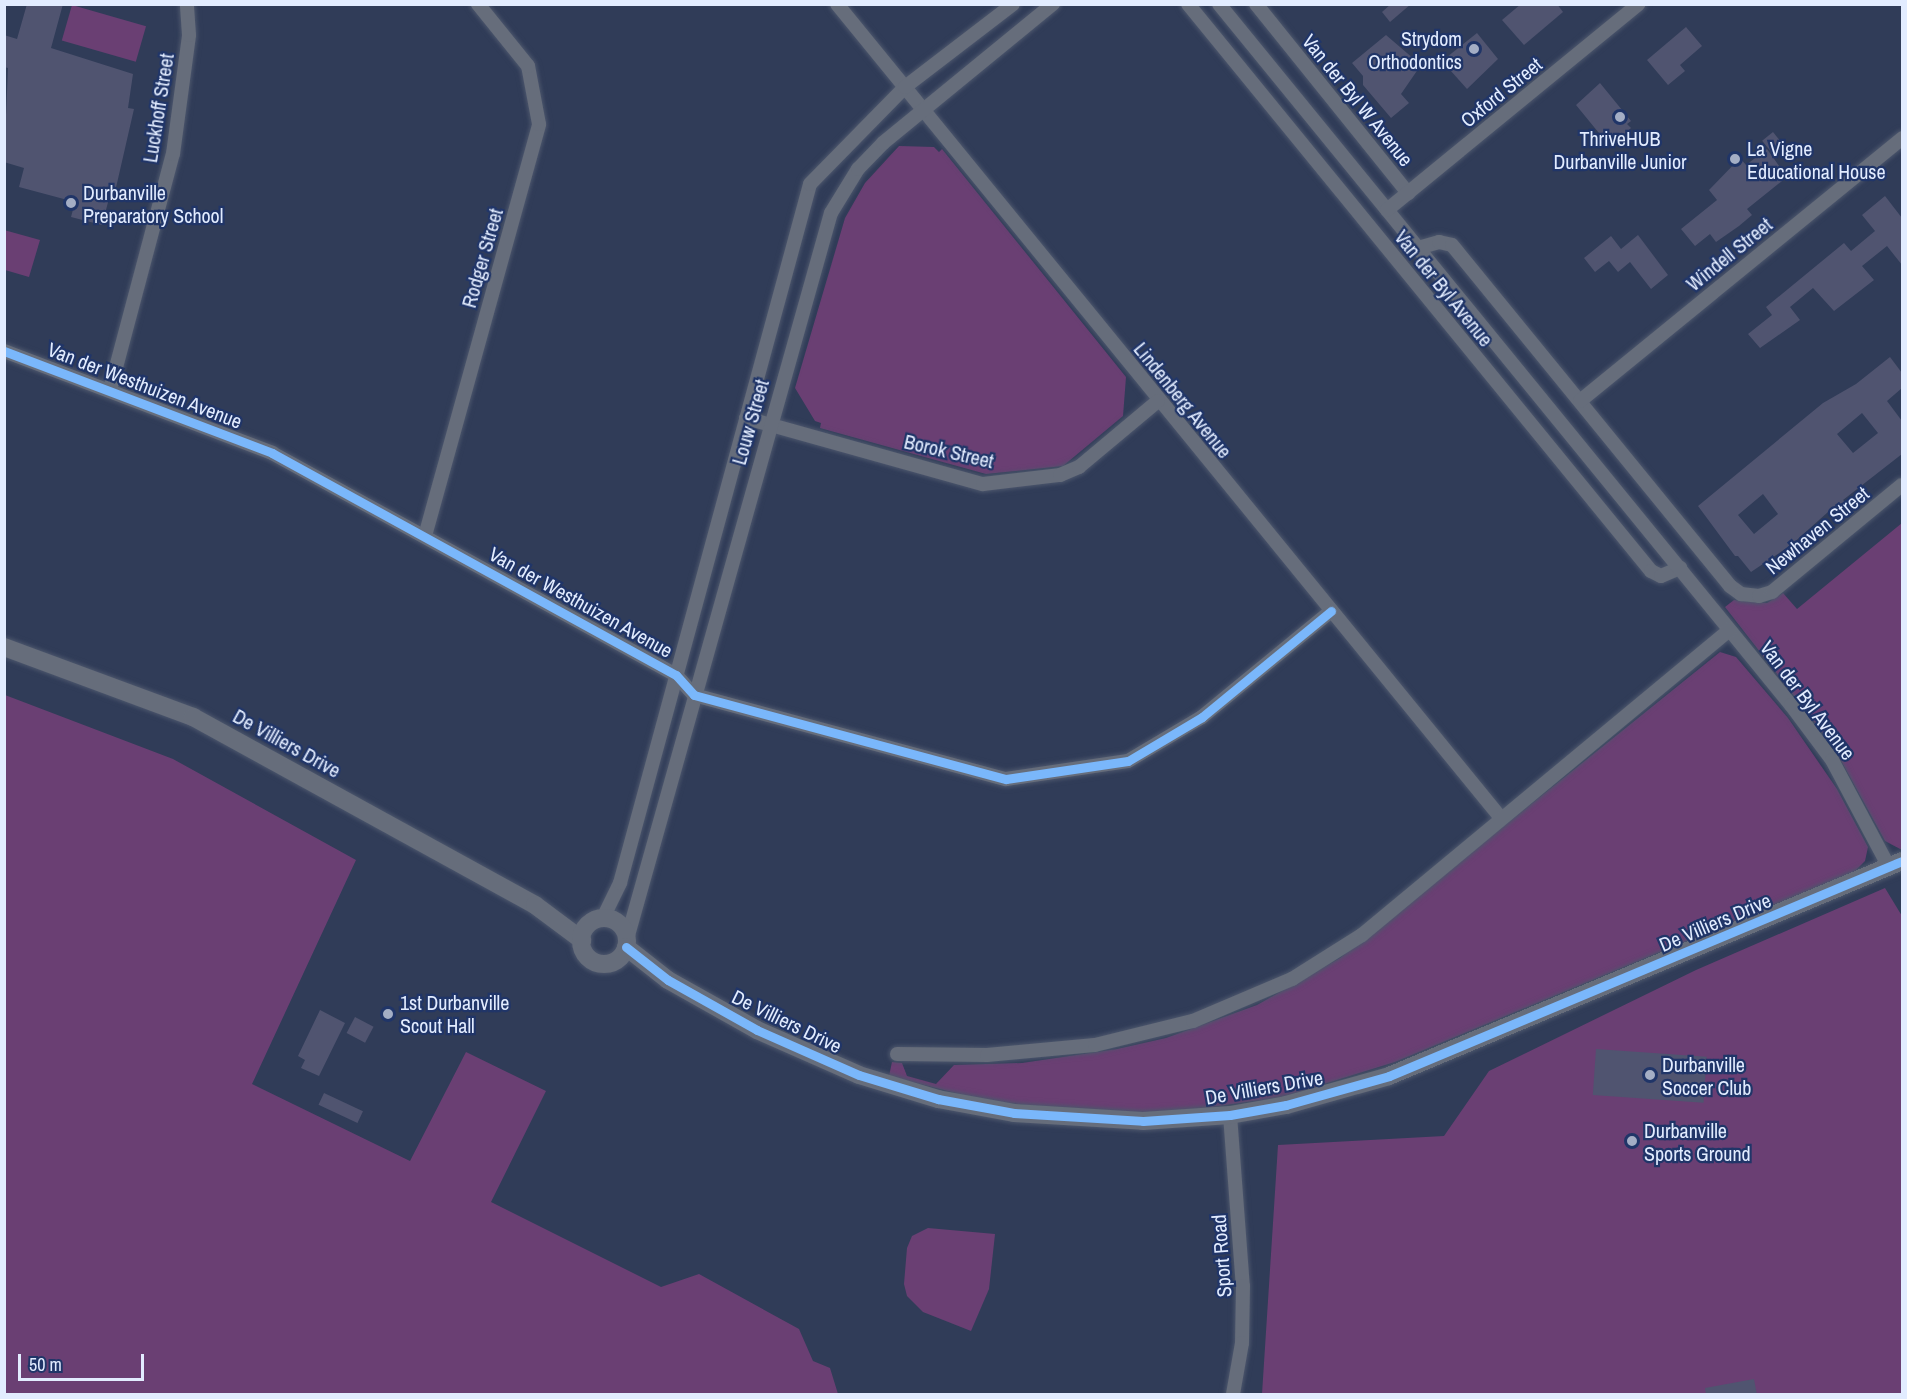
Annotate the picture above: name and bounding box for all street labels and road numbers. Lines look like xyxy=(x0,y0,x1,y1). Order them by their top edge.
street label: Van der Byl W Avenue xyxy=(1297,29,1419,171)
street label: Luckhoff Street xyxy=(138,52,178,164)
street label: Oxford Street xyxy=(1456,52,1546,132)
street label: Rodger Street xyxy=(456,206,508,310)
street label: Windell Street xyxy=(1681,212,1777,296)
street label: Van der Byl Avenue xyxy=(1390,225,1498,351)
street label: Van der Westhuizen Avenue xyxy=(44,337,246,433)
street label: Lindenberg Avenue xyxy=(1129,337,1237,463)
street label: Louw Street xyxy=(726,377,774,467)
street label: Borok Street xyxy=(902,429,996,473)
street label: Newhaven Street xyxy=(1761,481,1873,579)
street label: Van der Westhuizen Avenue xyxy=(485,541,677,663)
street label: Van der Byl Avenue xyxy=(1755,635,1861,765)
street label: De Villiers Drive xyxy=(229,704,345,782)
street label: De Villiers Drive xyxy=(1655,888,1775,956)
street label: De Villiers Drive xyxy=(728,984,846,1058)
street label: De Villiers Drive xyxy=(1203,1065,1325,1109)
street label: Sport Road xyxy=(1206,1214,1236,1298)

